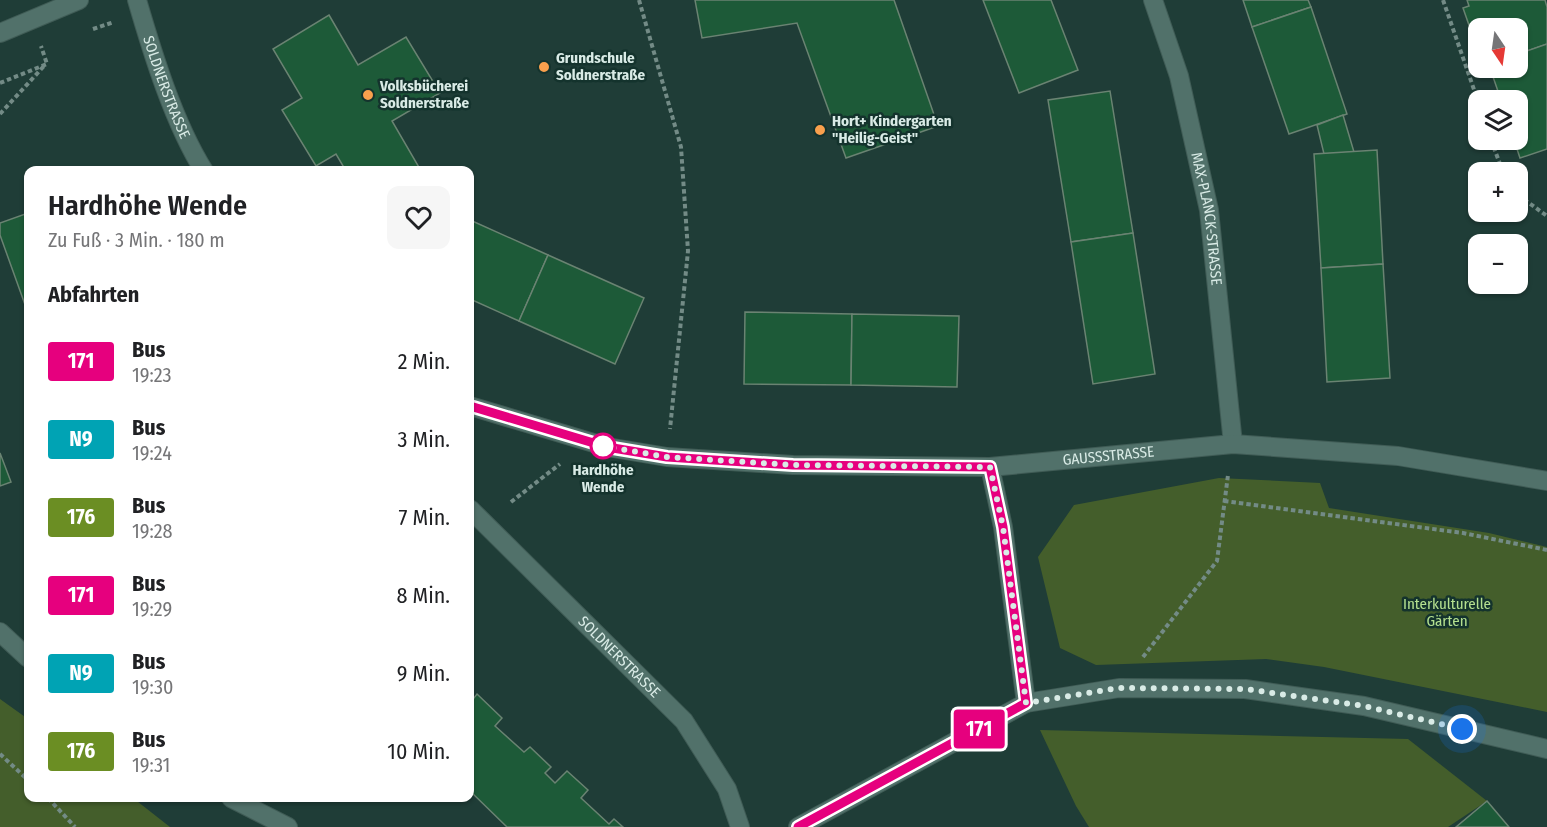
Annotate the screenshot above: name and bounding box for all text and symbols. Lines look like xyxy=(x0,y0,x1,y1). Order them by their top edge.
north arrow xyxy=(1468,18,1528,78)
map controls xyxy=(1468,18,1528,294)
street label: SOLDNERSTRASSE xyxy=(139,33,194,141)
place label: Grundschule Soldnerstraße xyxy=(556,49,645,84)
marker: Grundschule Soldnerstraße xyxy=(537,60,551,74)
place label: Volksbücherei Soldnerstraße xyxy=(379,77,469,112)
marker: Volksbücherei Soldnerstraße xyxy=(361,88,375,102)
button: layers xyxy=(1468,90,1528,150)
place label: Hort+ Kindergarten "Heilig-Geist" xyxy=(832,112,952,147)
marker: Hort+ Kindergarten "Heilig-Geist" xyxy=(813,123,827,137)
street label: MAX-PLANCK-STRASSE xyxy=(1187,151,1226,286)
button: + xyxy=(1468,162,1528,222)
button: heart xyxy=(387,186,450,249)
text: Hardhöhe Wende xyxy=(48,189,247,222)
text: Zu Fuß · 3 Min. · 180 m xyxy=(48,228,225,252)
button: − xyxy=(1468,234,1528,294)
text: Abfahrten xyxy=(48,281,139,308)
text: Bus xyxy=(132,336,165,363)
text: 171 xyxy=(68,348,94,374)
text: 2 Min. xyxy=(398,348,450,375)
text: 19:23 xyxy=(132,363,172,387)
text: Bus xyxy=(132,414,165,441)
text: N9 xyxy=(69,426,93,452)
text: 3 Min. xyxy=(397,426,450,453)
marker: Hardhöhe Wende xyxy=(590,433,616,459)
text: 19:24 xyxy=(132,441,172,465)
street label: GAUSSSTRASSE xyxy=(1062,443,1155,469)
place label: Hardhöhe Wende xyxy=(572,461,634,496)
text: Bus xyxy=(132,492,165,519)
text: 176 xyxy=(67,504,95,530)
text: 7 Min. xyxy=(398,504,450,531)
text: 19:28 xyxy=(132,519,173,543)
text: Bus xyxy=(132,570,165,597)
text: 171 xyxy=(68,582,94,608)
text: 8 Min. xyxy=(396,582,450,609)
park label: Interkulturelle Gärten xyxy=(1403,595,1491,630)
text: 19:29 xyxy=(132,597,172,621)
street label: SOLDNERSTRASSE xyxy=(574,612,664,701)
text: Bus xyxy=(132,648,165,675)
text: N9 xyxy=(69,660,93,686)
text: 9 Min. xyxy=(397,660,450,687)
text: 19:30 xyxy=(132,675,173,699)
line badge: 171 xyxy=(944,710,1014,748)
your location xyxy=(1447,714,1477,744)
text: 171 xyxy=(966,716,992,742)
text: Bus xyxy=(132,726,165,753)
text: 176 xyxy=(67,738,95,764)
text: 10 Min. xyxy=(387,738,450,765)
text: 19:31 xyxy=(132,753,170,777)

